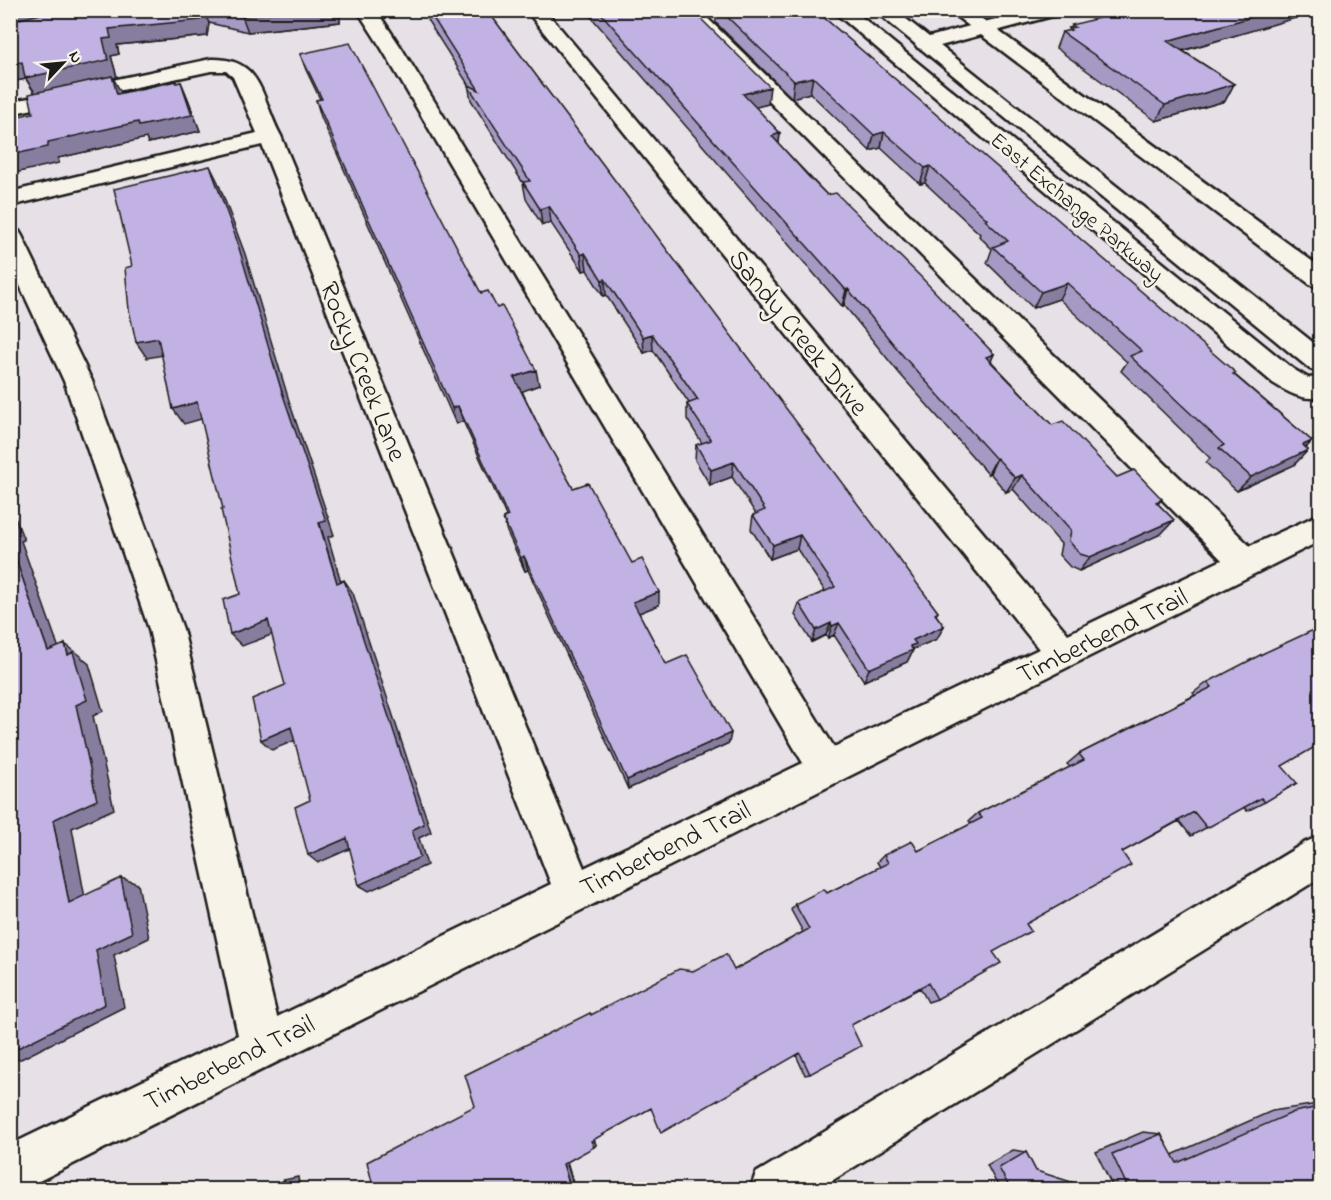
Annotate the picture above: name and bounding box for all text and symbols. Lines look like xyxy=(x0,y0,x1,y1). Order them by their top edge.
north arrow xyxy=(33,33,93,93)
text: N xyxy=(62,47,88,68)
street label: East Exchange Parkway xyxy=(982,126,1170,291)
street label: Sandy Creek Drive xyxy=(718,242,877,426)
street label: Rocky Creek Lane xyxy=(308,276,416,468)
street label: Timberbend Trail xyxy=(1011,579,1195,695)
street label: Timberbend Trail xyxy=(574,792,758,908)
street label: Timberbend Trail xyxy=(138,1006,322,1122)

